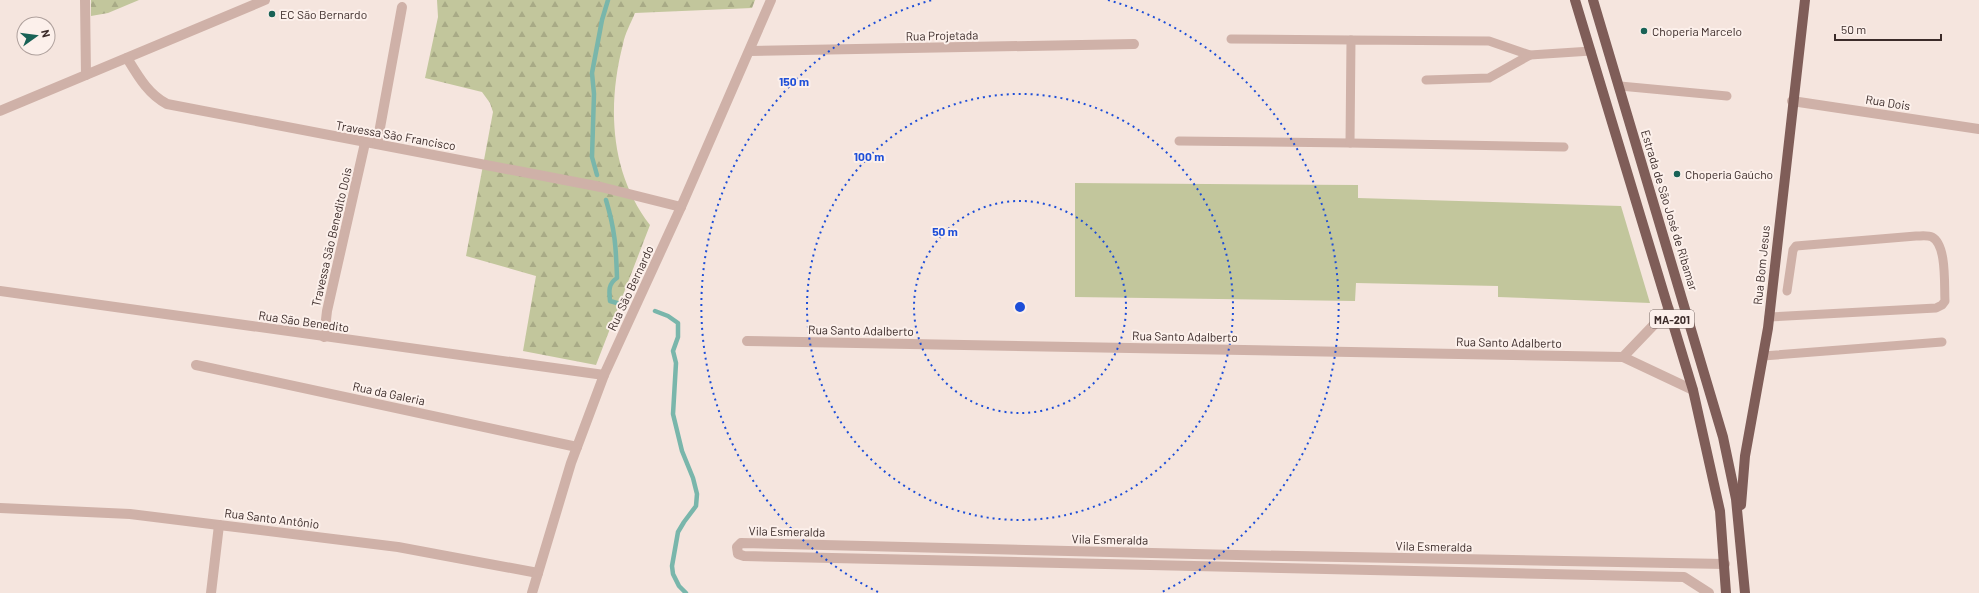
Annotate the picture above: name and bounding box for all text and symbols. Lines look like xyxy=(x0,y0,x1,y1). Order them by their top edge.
place label: EC São Bernardo xyxy=(280,7,367,21)
marker: EC São Bernardo xyxy=(267,9,277,19)
north arrow xyxy=(16,16,56,56)
scale bar xyxy=(1835,16,1941,42)
text: 50 m xyxy=(1841,22,1866,36)
place label: Choperia Marcelo xyxy=(1652,24,1742,38)
marker: Choperia Marcelo xyxy=(1639,26,1649,36)
street label: Rua Projetada xyxy=(906,27,978,43)
text: N xyxy=(39,28,53,39)
text: 150 m xyxy=(779,74,809,88)
street label: Rua Dois xyxy=(1865,92,1912,112)
street label: Travessa São Francisco xyxy=(335,118,457,152)
street label: Estrada de São José de Ribamar xyxy=(1639,128,1701,293)
text: 100 m xyxy=(854,149,884,163)
street label: Travessa São Benedito Dois xyxy=(308,166,354,308)
place label: Choperia Gaúcho xyxy=(1685,167,1773,181)
marker: Choperia Gaúcho xyxy=(1672,169,1682,179)
text: 50 m xyxy=(932,224,958,238)
street label: Rua Bom Jesus xyxy=(1750,224,1772,305)
street label: Rua São Bernardo xyxy=(604,243,656,333)
centre of rings xyxy=(1013,300,1027,314)
street label: Rua São Benedito xyxy=(258,308,350,334)
road number: MA-201 xyxy=(1650,310,1694,328)
street label: Rua Santo Adalberto xyxy=(808,322,914,338)
street label: Rua Santo Adalberto xyxy=(1132,328,1238,344)
street label: Rua Santo Adalberto xyxy=(1456,334,1562,350)
street label: Rua da Galeria xyxy=(352,379,426,407)
street label: Rua Santo Antônio xyxy=(224,505,320,531)
street label: Vila Esmeralda xyxy=(749,523,825,539)
street label: Vila Esmeralda xyxy=(1072,531,1148,547)
street label: Vila Esmeralda xyxy=(1396,538,1472,554)

